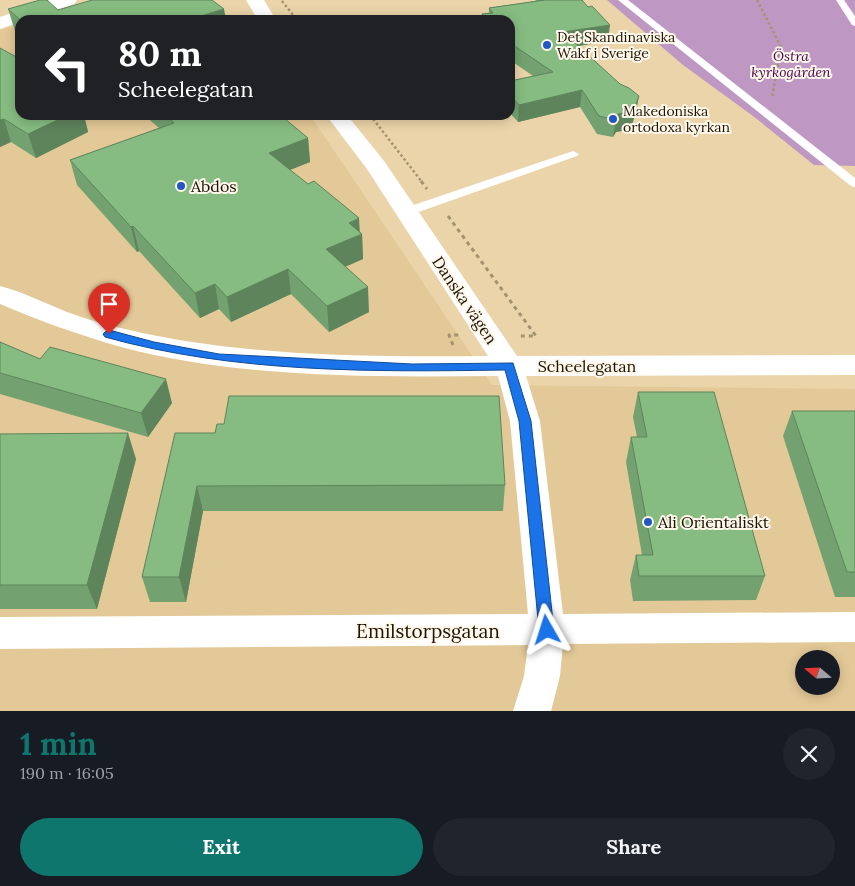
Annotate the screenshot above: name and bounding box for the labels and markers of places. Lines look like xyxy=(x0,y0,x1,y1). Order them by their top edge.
place label: Det Skandinaviska Wakf i Sverige xyxy=(557,28,675,62)
marker: Det Skandinaviska Wakf i Sverige xyxy=(541,39,553,51)
place label: Makedoniska ortodoxa kyrkan xyxy=(623,102,730,136)
marker: Makedoniska ortodoxa kyrkan xyxy=(607,113,619,125)
place label: Abdos xyxy=(190,176,237,196)
marker: Abdos xyxy=(175,180,187,192)
pin xyxy=(88,283,130,334)
place label: Ali Orientaliskt xyxy=(657,512,770,532)
marker: Ali Orientaliskt xyxy=(642,516,654,528)

